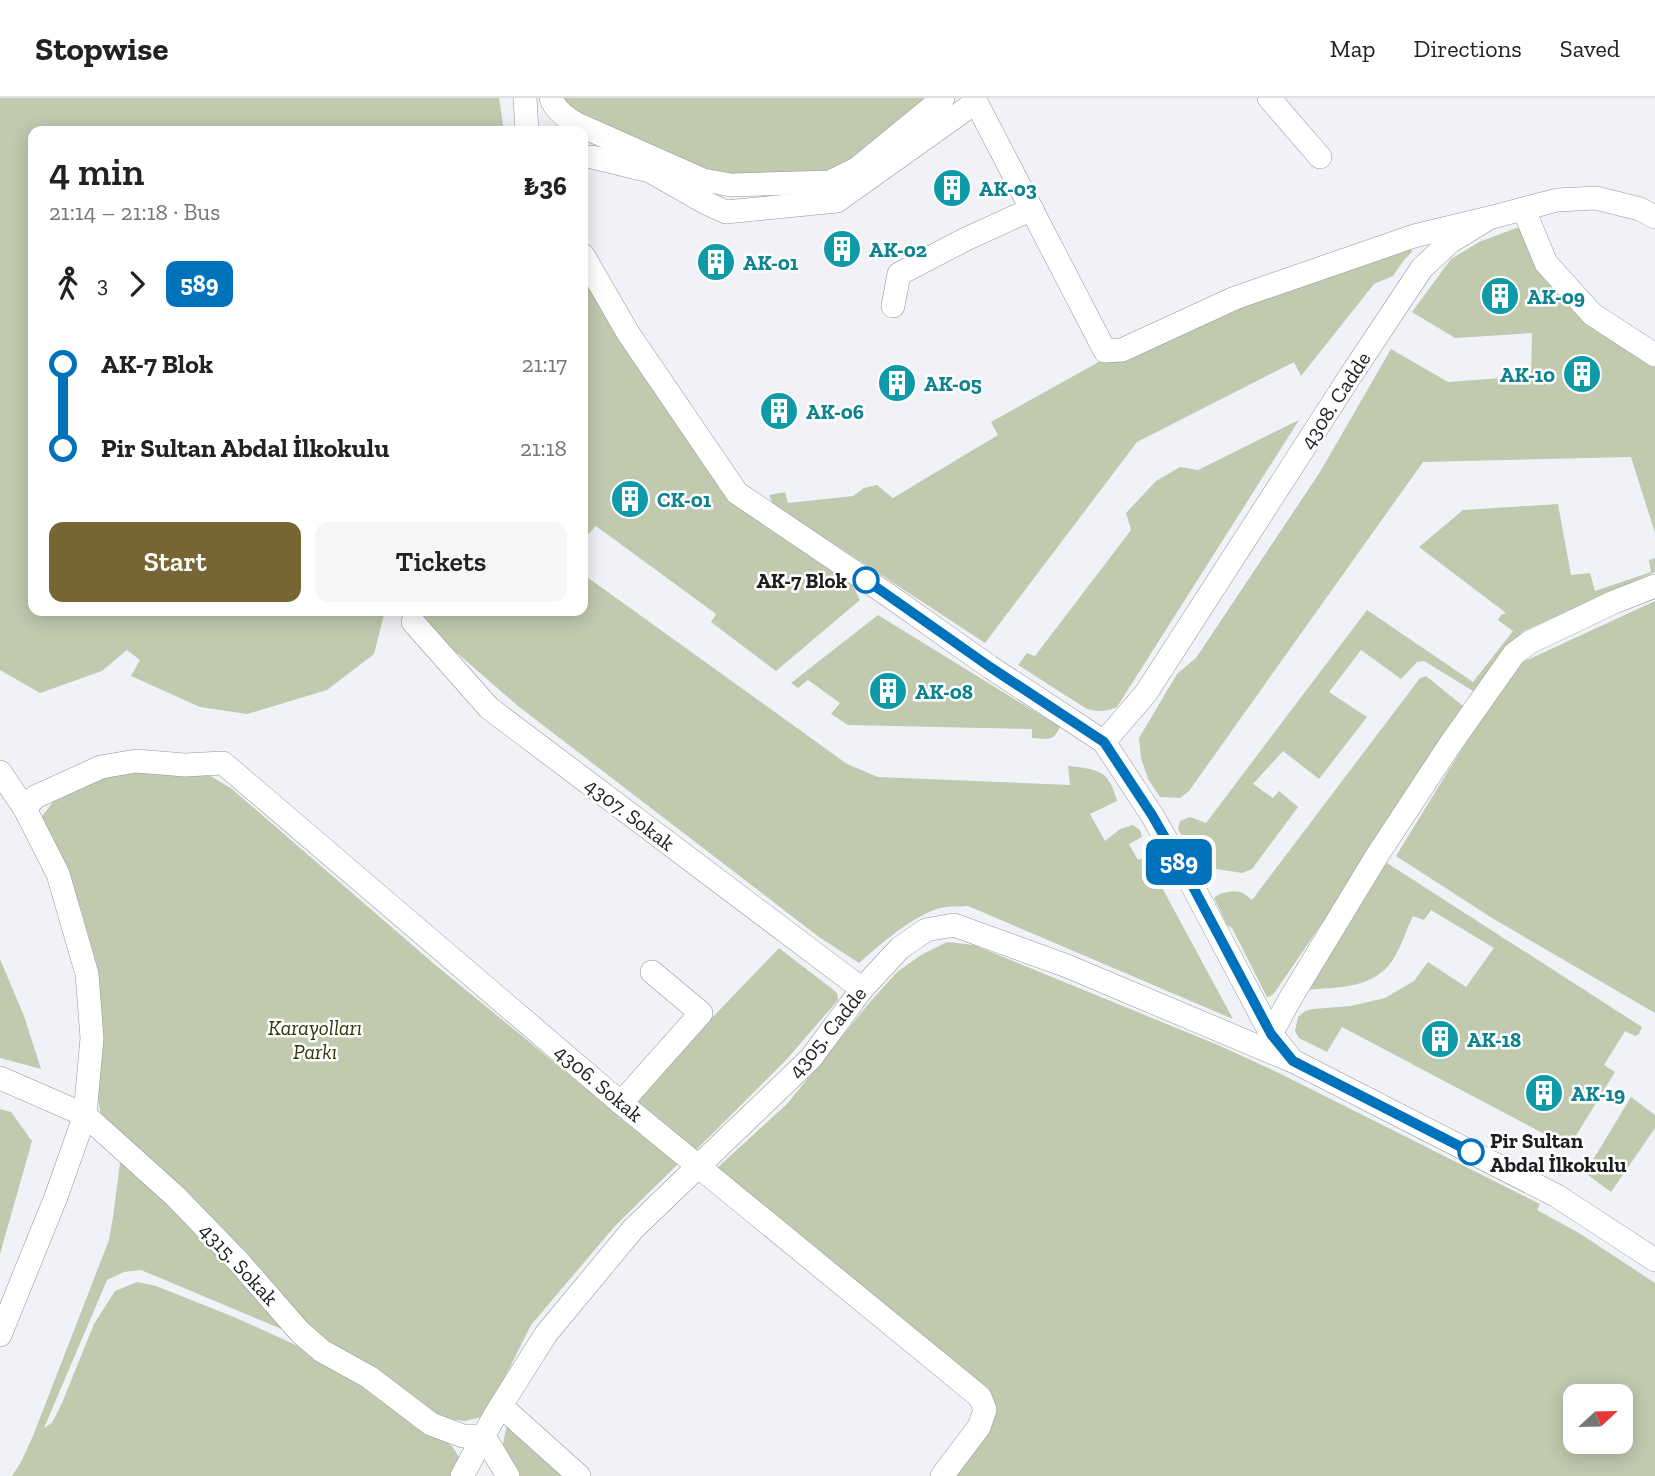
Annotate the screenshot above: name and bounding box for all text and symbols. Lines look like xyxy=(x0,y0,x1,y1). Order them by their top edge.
text: Stopwise xyxy=(35,29,168,68)
text: Map xyxy=(1330,34,1376,63)
text: Directions xyxy=(1414,34,1522,63)
text: Saved xyxy=(1560,34,1620,63)
text: 4 min xyxy=(49,149,144,195)
building icon: AK-03 xyxy=(931,167,973,209)
text: ₺36 xyxy=(523,170,567,202)
place label: AK-03 xyxy=(979,176,1037,201)
text: 21:14 – 21:18 · Bus xyxy=(49,198,220,226)
building icon: AK-02 xyxy=(821,228,863,270)
place label: AK-02 xyxy=(869,237,927,262)
building icon: AK-01 xyxy=(695,241,737,283)
place label: AK-01 xyxy=(743,250,799,275)
icon: walk xyxy=(49,265,87,303)
icon: forward xyxy=(118,265,156,303)
text: 589 xyxy=(180,269,219,298)
text: 3 xyxy=(97,270,108,298)
building icon: AK-09 xyxy=(1479,275,1521,317)
place label: AK-09 xyxy=(1527,284,1585,309)
street label: 4308. Cadde xyxy=(1294,347,1376,453)
text: AK-7 Blok xyxy=(101,348,213,380)
text: 21:17 xyxy=(522,350,567,378)
building icon: AK-10 xyxy=(1561,353,1603,395)
building icon: AK-05 xyxy=(876,362,918,404)
place label: AK-10 xyxy=(1500,362,1555,387)
place label: AK-05 xyxy=(924,371,982,396)
building icon: AK-06 xyxy=(758,390,800,432)
place label: AK-06 xyxy=(806,399,864,424)
text: Pir Sultan Abdal İlkokulu xyxy=(101,432,389,464)
text: 21:18 xyxy=(520,434,567,462)
building icon: CK-01 xyxy=(609,478,651,520)
place label: CK-01 xyxy=(657,487,712,512)
button: Start xyxy=(49,522,301,602)
button: Tickets xyxy=(315,522,567,602)
marker: AK-7 Blok xyxy=(853,567,879,593)
place label: AK-7 Blok xyxy=(756,568,847,593)
building icon: AK-08 xyxy=(867,670,909,712)
place label: AK-08 xyxy=(915,679,973,704)
street label: 4307. Sokak xyxy=(580,772,680,856)
line badge: 589 xyxy=(1139,839,1219,885)
text: 589 xyxy=(1160,847,1198,876)
street label: 4305. Cadde xyxy=(783,981,871,1083)
park label: Karayolları Parkı xyxy=(268,1015,362,1064)
building icon: AK-18 xyxy=(1419,1018,1461,1060)
place label: AK-18 xyxy=(1467,1027,1521,1052)
street label: 4306. Sokak xyxy=(550,1039,648,1127)
building icon: AK-19 xyxy=(1523,1072,1565,1114)
place label: AK-19 xyxy=(1571,1081,1625,1106)
place label: Pir Sultan Abdal İlkokulu xyxy=(1490,1128,1627,1177)
marker: Pir Sultan Abdal İlkokulu xyxy=(1458,1139,1484,1165)
street label: 4315. Sokak xyxy=(195,1218,284,1310)
north arrow xyxy=(1563,1384,1633,1454)
map controls xyxy=(1563,1384,1633,1454)

